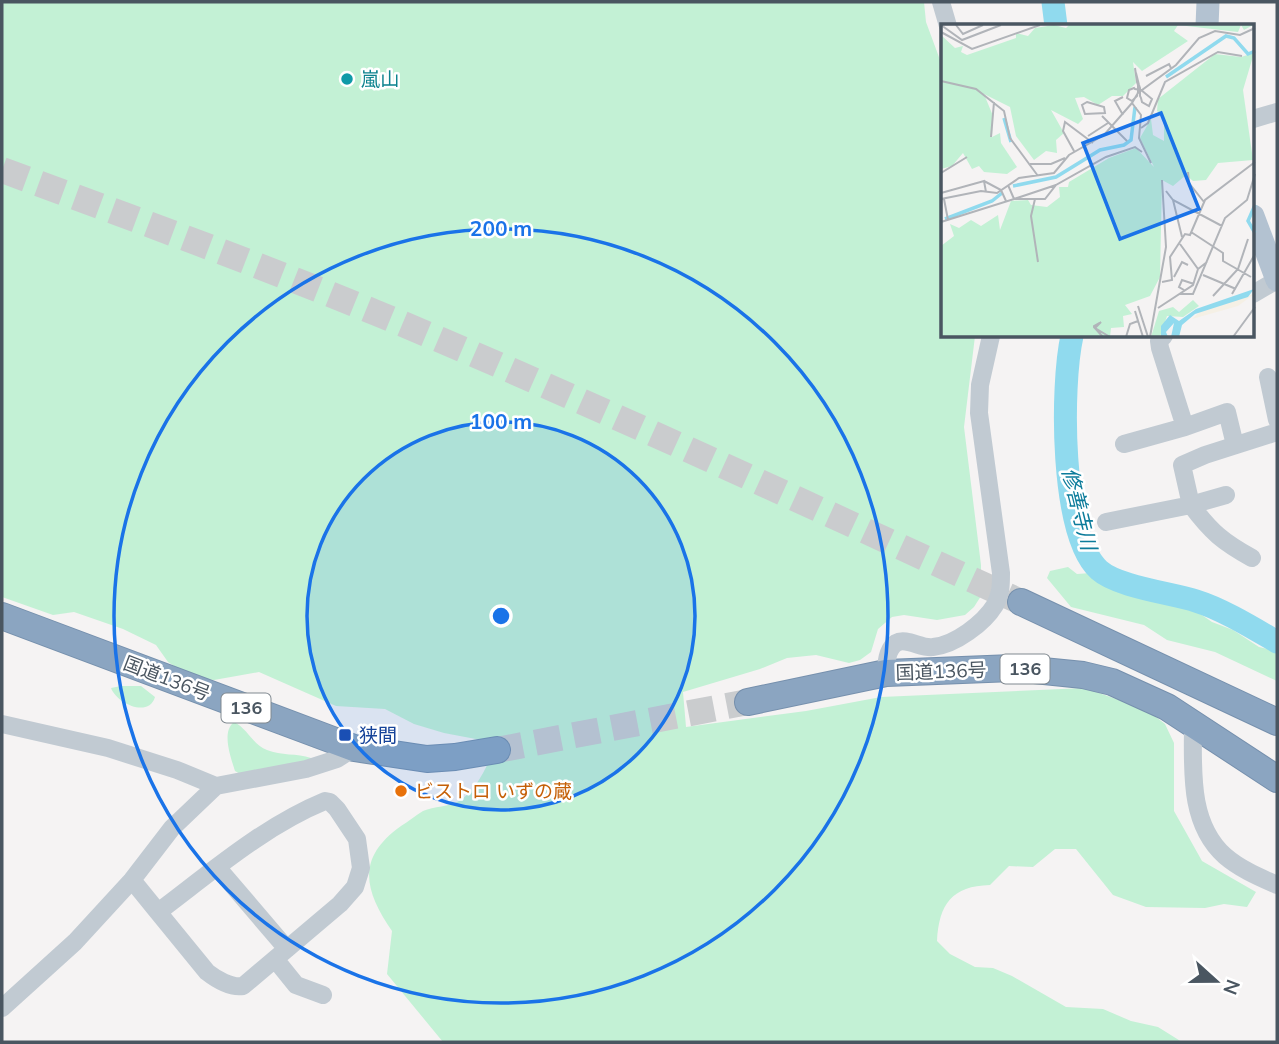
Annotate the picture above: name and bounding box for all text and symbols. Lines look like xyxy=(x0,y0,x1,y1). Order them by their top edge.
inset map xyxy=(941,24,1254,338)
place label: 嵐山 xyxy=(361,67,399,91)
marker: 嵐山 xyxy=(339,71,355,87)
text: 200 m xyxy=(470,215,532,241)
text: 100 m xyxy=(470,408,532,434)
water label: 修善寺川 xyxy=(1057,465,1103,555)
centre of rings xyxy=(489,604,513,628)
street label: 国道136号 xyxy=(120,650,214,706)
road number: 136 xyxy=(1000,654,1050,684)
street label: 国道136号 xyxy=(895,657,987,685)
road number: 136 xyxy=(222,694,270,722)
place label: 狭間 xyxy=(359,723,397,747)
marker: 狭間 xyxy=(337,727,353,743)
place label: ビストロ いずの蔵 xyxy=(415,779,572,803)
marker: ビストロ いずの蔵 xyxy=(393,783,409,799)
north arrow xyxy=(1181,946,1251,1016)
text: N xyxy=(1218,976,1246,998)

